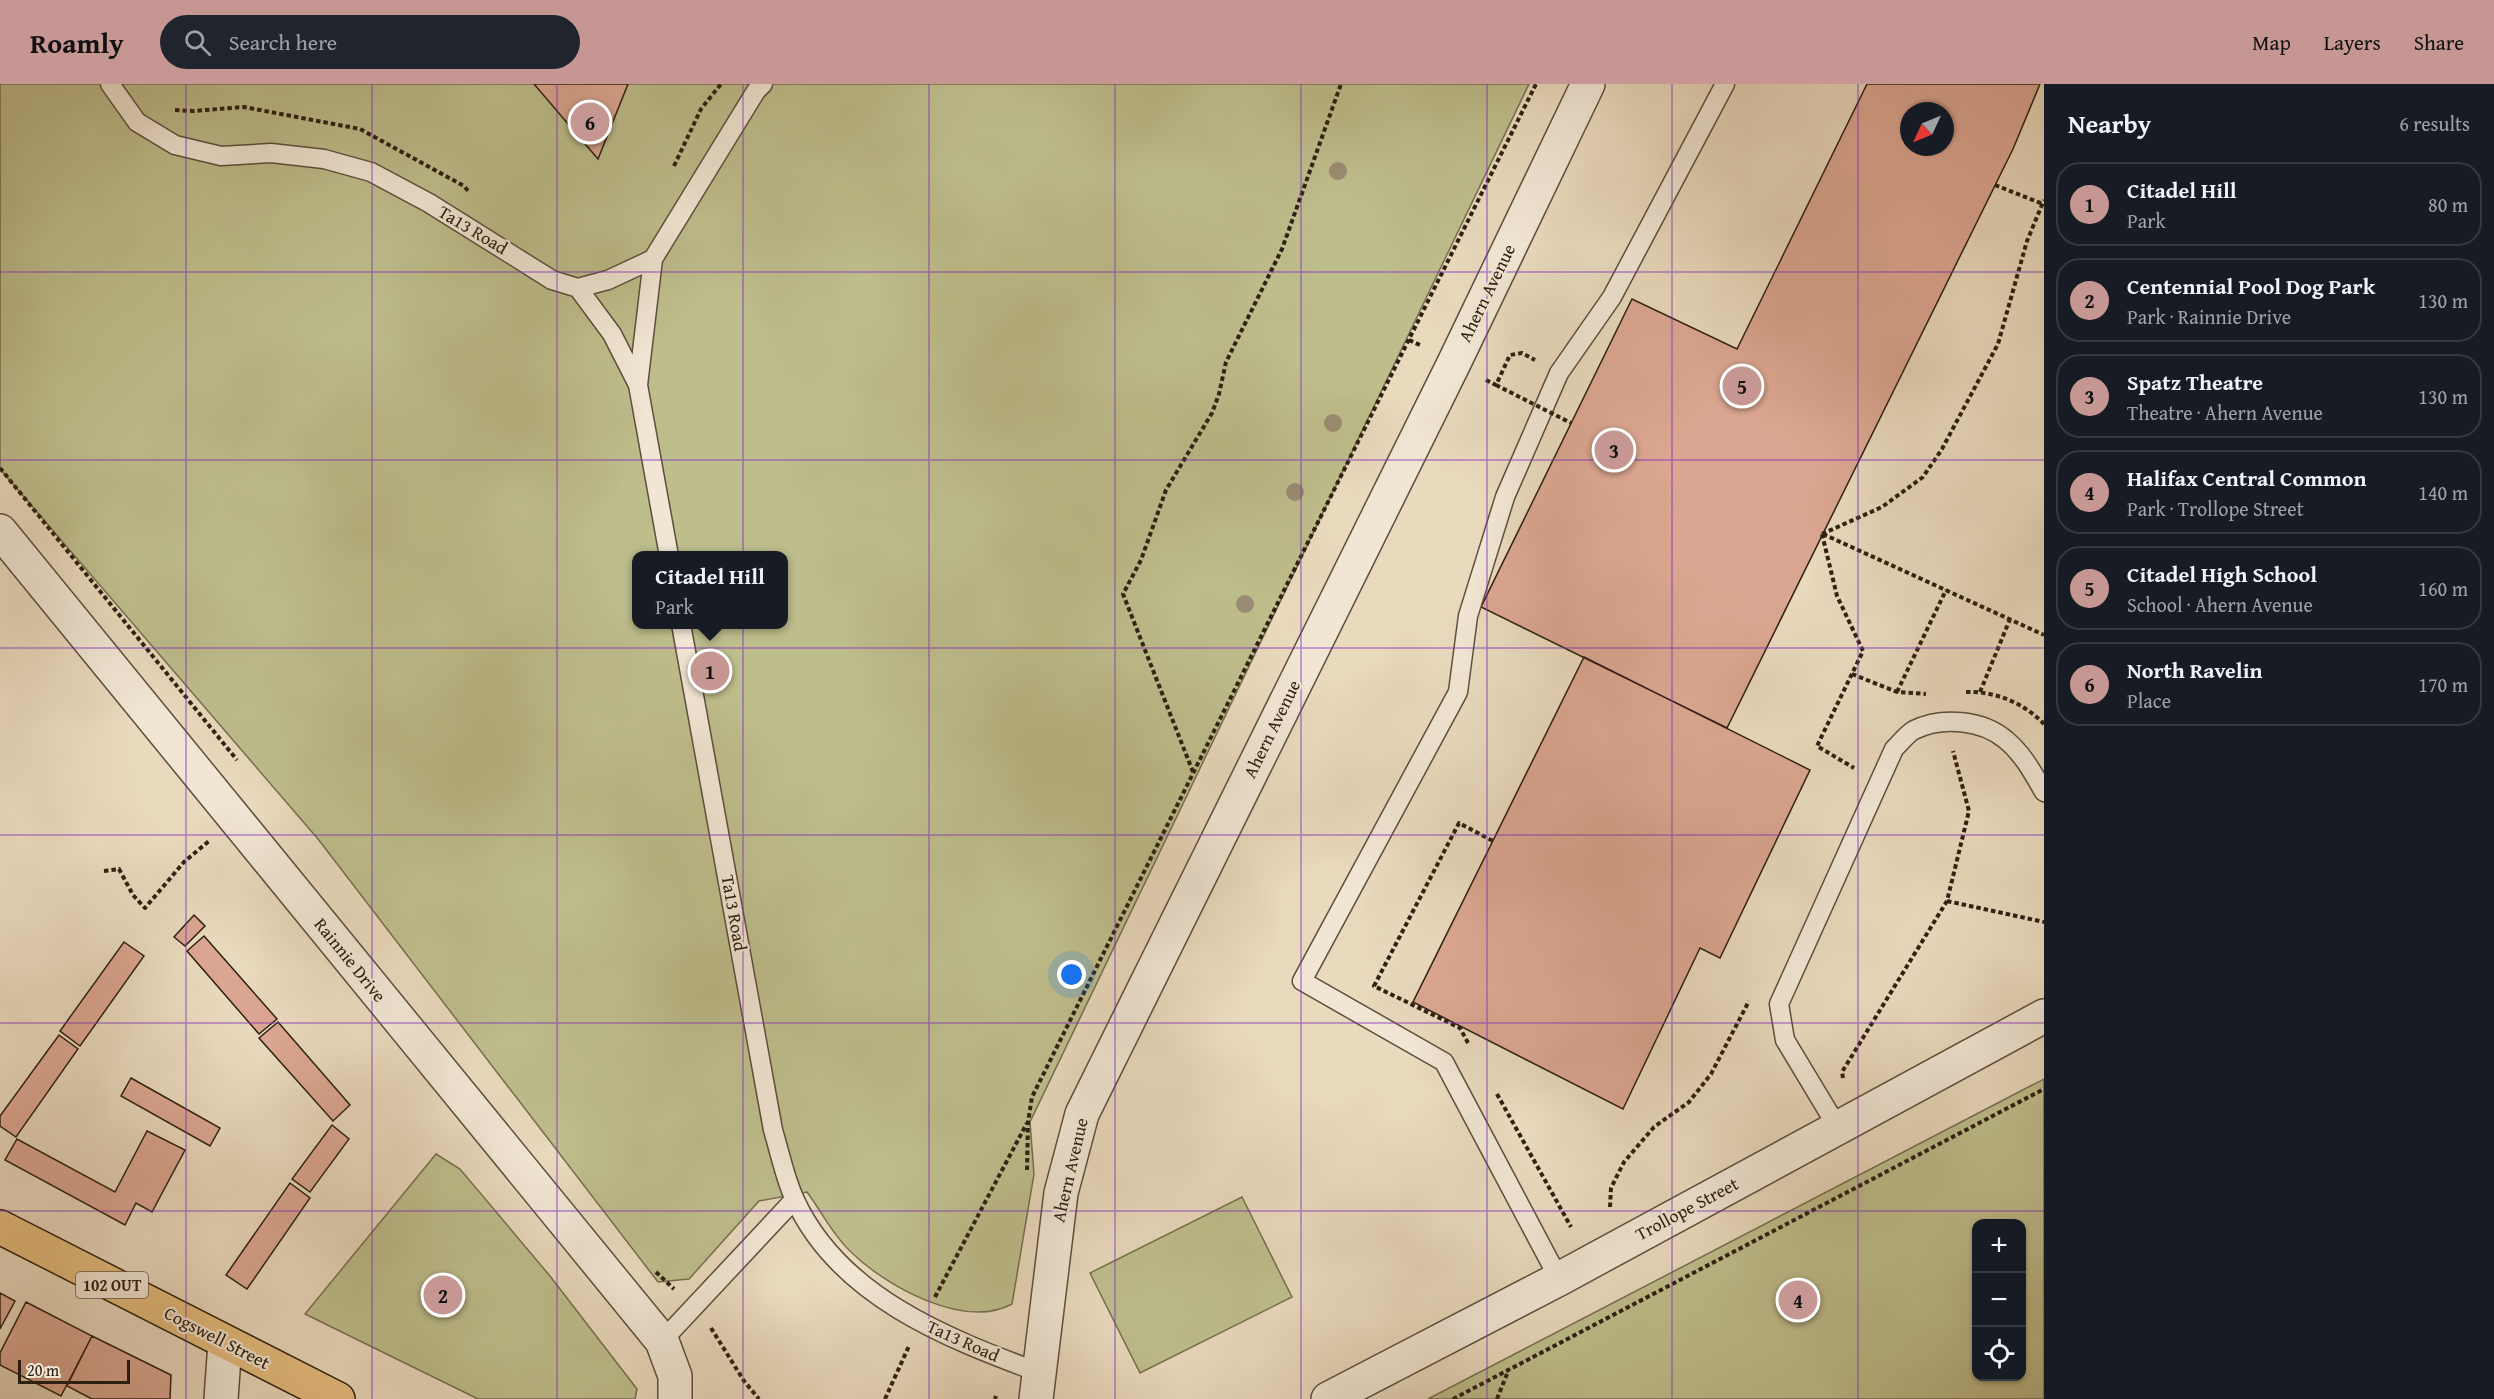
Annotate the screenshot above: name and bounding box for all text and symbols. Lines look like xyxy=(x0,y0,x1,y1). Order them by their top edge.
search box xyxy=(160,15,580,69)
text: Roamly xyxy=(30,22,124,63)
icon: search xyxy=(181,26,214,59)
text: Search here xyxy=(229,26,337,58)
text: Map xyxy=(2252,27,2291,58)
text: Layers xyxy=(2324,27,2381,58)
text: Share xyxy=(2414,27,2464,58)
pin: 6 xyxy=(570,99,610,144)
north arrow xyxy=(1900,102,1954,156)
text: Nearby xyxy=(2068,104,2151,143)
text: 6 results xyxy=(2399,109,2470,138)
text: Citadel Hill xyxy=(2127,174,2237,206)
text: 1 xyxy=(2084,190,2095,219)
text: 80 m xyxy=(2428,190,2468,219)
street label: Ta13 Road xyxy=(433,198,513,261)
text: Park xyxy=(2127,206,2166,235)
street label: Ahern Avenue xyxy=(1451,239,1522,346)
text: Centennial Pool Dog Park xyxy=(2127,270,2375,302)
text: 2 xyxy=(2084,286,2095,315)
text: 130 m xyxy=(2418,286,2468,315)
text: Park · Rainnie Drive xyxy=(2127,302,2291,331)
pin: 5 xyxy=(1722,364,1762,408)
text: Spatz Theatre xyxy=(2127,366,2263,398)
text: 3 xyxy=(2084,382,2095,411)
text: 130 m xyxy=(2418,382,2468,411)
text: Theatre · Ahern Avenue xyxy=(2127,398,2323,427)
pin: 3 xyxy=(1594,428,1634,472)
text: Halifax Central Common xyxy=(2127,462,2367,494)
text: 4 xyxy=(2084,478,2095,507)
text: 140 m xyxy=(2418,478,2468,507)
text: Park · Trollope Street xyxy=(2127,494,2304,523)
popup xyxy=(632,551,788,629)
text: Citadel High School xyxy=(2127,558,2317,590)
text: Citadel Hill xyxy=(655,560,765,592)
text: 5 xyxy=(2084,574,2095,603)
text: 160 m xyxy=(2418,574,2468,603)
text: School · Ahern Avenue xyxy=(2127,590,2313,619)
text: Park xyxy=(655,592,694,621)
pin: 1 xyxy=(690,648,730,694)
text: North Ravelin xyxy=(2127,654,2262,686)
text: 6 xyxy=(2084,670,2095,699)
text: 170 m xyxy=(2418,670,2468,699)
street label: Ahern Avenue xyxy=(1236,675,1307,782)
text: Place xyxy=(2127,686,2171,715)
street label: Ta13 Road xyxy=(715,873,755,953)
street label: Rainnie Drive xyxy=(308,912,393,1008)
your location xyxy=(1057,960,1086,989)
street label: Ahern Avenue xyxy=(1044,1115,1095,1225)
street label: Trollope Street xyxy=(1630,1170,1744,1247)
map controls xyxy=(1972,1219,2026,1381)
button: + xyxy=(1972,1219,2026,1273)
road number: 102 OUT xyxy=(76,1272,148,1298)
pin: 2 xyxy=(424,1272,462,1318)
button: − xyxy=(1972,1273,2026,1327)
pin: 4 xyxy=(1778,1278,1818,1322)
street label: Cogswell Street xyxy=(160,1299,275,1376)
street label: Ta13 Road xyxy=(923,1313,1004,1369)
button: locate xyxy=(1972,1327,2026,1381)
scale bar xyxy=(18,1357,130,1384)
text: 20 m xyxy=(27,1358,59,1382)

